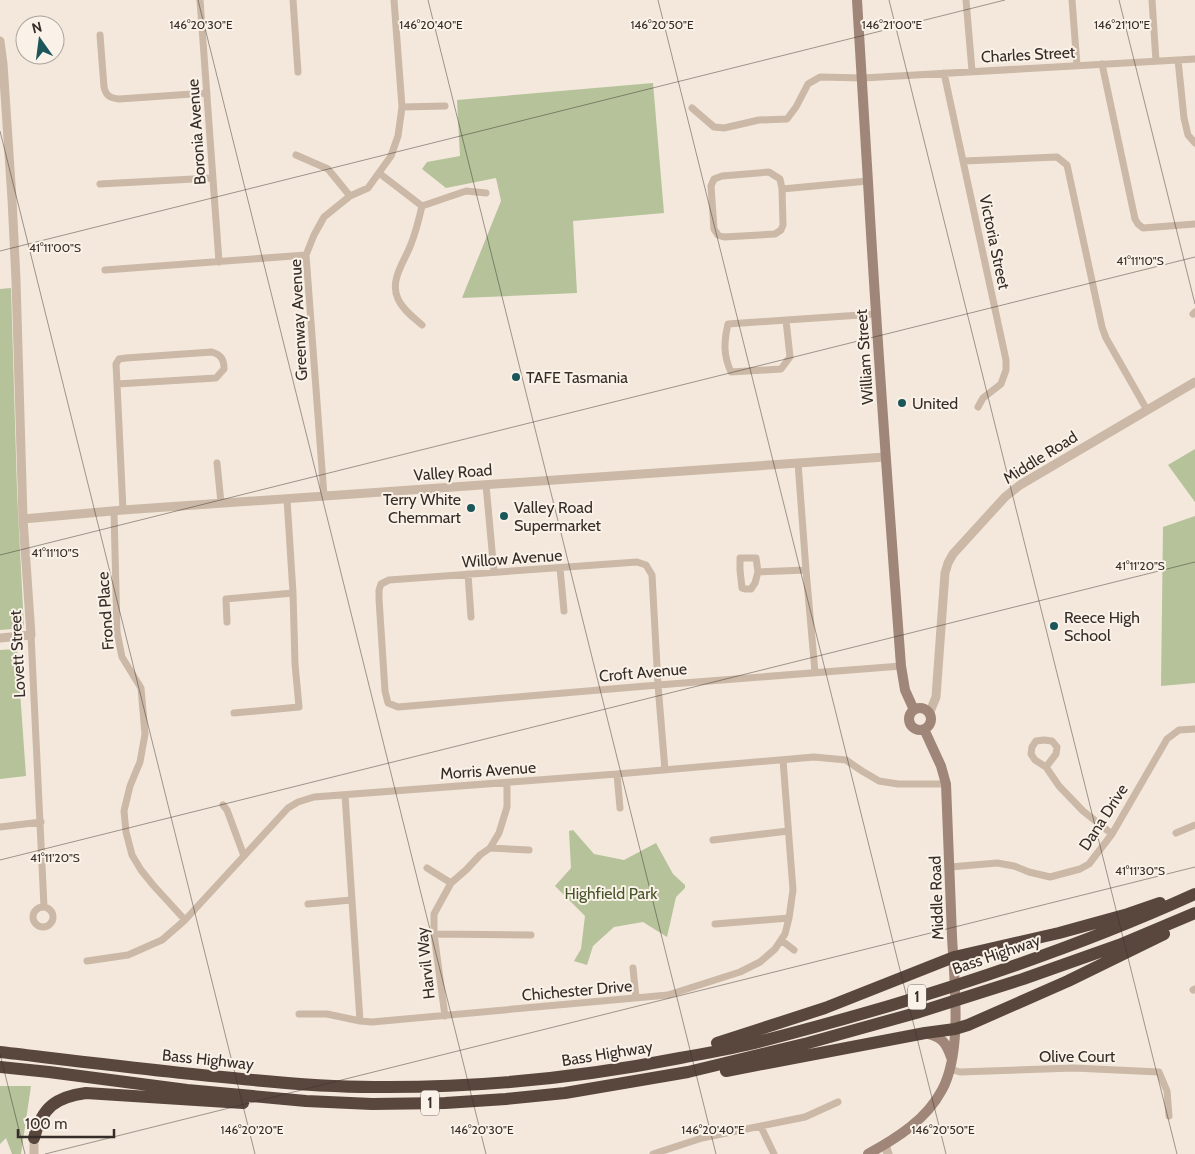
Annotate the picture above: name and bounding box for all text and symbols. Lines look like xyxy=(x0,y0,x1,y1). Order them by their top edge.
north arrow xyxy=(15,15,65,65)
text: N xyxy=(30,17,44,37)
text: 146°20'30"E xyxy=(169,17,233,32)
text: 146°20'40"E xyxy=(399,17,463,32)
text: 146°20'50"E xyxy=(630,17,694,32)
text: 146°21'00"E xyxy=(862,17,923,32)
text: 146°21'10"E xyxy=(1094,17,1150,32)
street label: Charles Street xyxy=(980,43,1076,66)
street label: Boronia Avenue xyxy=(183,78,210,186)
street label: Victoria Street xyxy=(975,193,1014,292)
text: 41°11'00"S xyxy=(29,240,81,255)
text: 41°11'10"S xyxy=(1116,253,1164,268)
street label: Greenway Avenue xyxy=(286,259,311,381)
street label: William Street xyxy=(852,308,877,405)
place label: TAFE Tasmania xyxy=(526,368,628,387)
marker: TAFE Tasmania xyxy=(510,371,522,383)
place label: United xyxy=(912,394,958,413)
marker: United xyxy=(896,397,908,409)
street label: Middle Road xyxy=(1000,427,1081,488)
street label: Valley Road xyxy=(413,460,493,485)
place label: Terry White Chemmart xyxy=(383,490,462,527)
place label: Valley Road Supermarket xyxy=(514,498,602,535)
marker: Terry White Chemmart xyxy=(465,502,477,514)
marker: Valley Road Supermarket xyxy=(498,510,510,522)
text: 41°11'10"S xyxy=(31,545,79,560)
street label: Willow Avenue xyxy=(461,546,563,571)
text: 41°11'20"S xyxy=(1115,558,1165,573)
street label: Frond Place xyxy=(93,571,118,651)
place label: Reece High School xyxy=(1064,608,1140,645)
street label: Lovett Street xyxy=(6,609,29,698)
marker: Reece High School xyxy=(1048,620,1060,632)
street label: Croft Avenue xyxy=(598,659,688,686)
street label: Morris Avenue xyxy=(439,758,537,783)
street label: Dana Drive xyxy=(1075,781,1132,854)
text: 41°11'20"S xyxy=(30,850,80,865)
street label: Middle Road xyxy=(926,856,947,940)
text: 41°11'30"S xyxy=(1115,863,1165,878)
park label: Highfield Park xyxy=(565,884,658,903)
street label: Harvil Way xyxy=(412,926,439,1000)
street label: Bass Highway xyxy=(950,930,1043,978)
street label: Chichester Drive xyxy=(521,976,633,1005)
road number: 1 xyxy=(908,984,926,1010)
street label: Bass Highway xyxy=(560,1037,654,1070)
street label: Bass Highway xyxy=(161,1045,255,1074)
street label: Olive Court xyxy=(1039,1047,1116,1066)
road number: 1 xyxy=(421,1090,439,1116)
scale bar xyxy=(18,1106,114,1138)
text: 100 m xyxy=(25,1115,67,1133)
text: 146°20'20"E xyxy=(221,1122,284,1137)
text: 146°20'30"E xyxy=(450,1122,514,1137)
text: 146°20'40"E xyxy=(681,1122,745,1137)
text: 146°20'50"E xyxy=(911,1122,975,1137)

